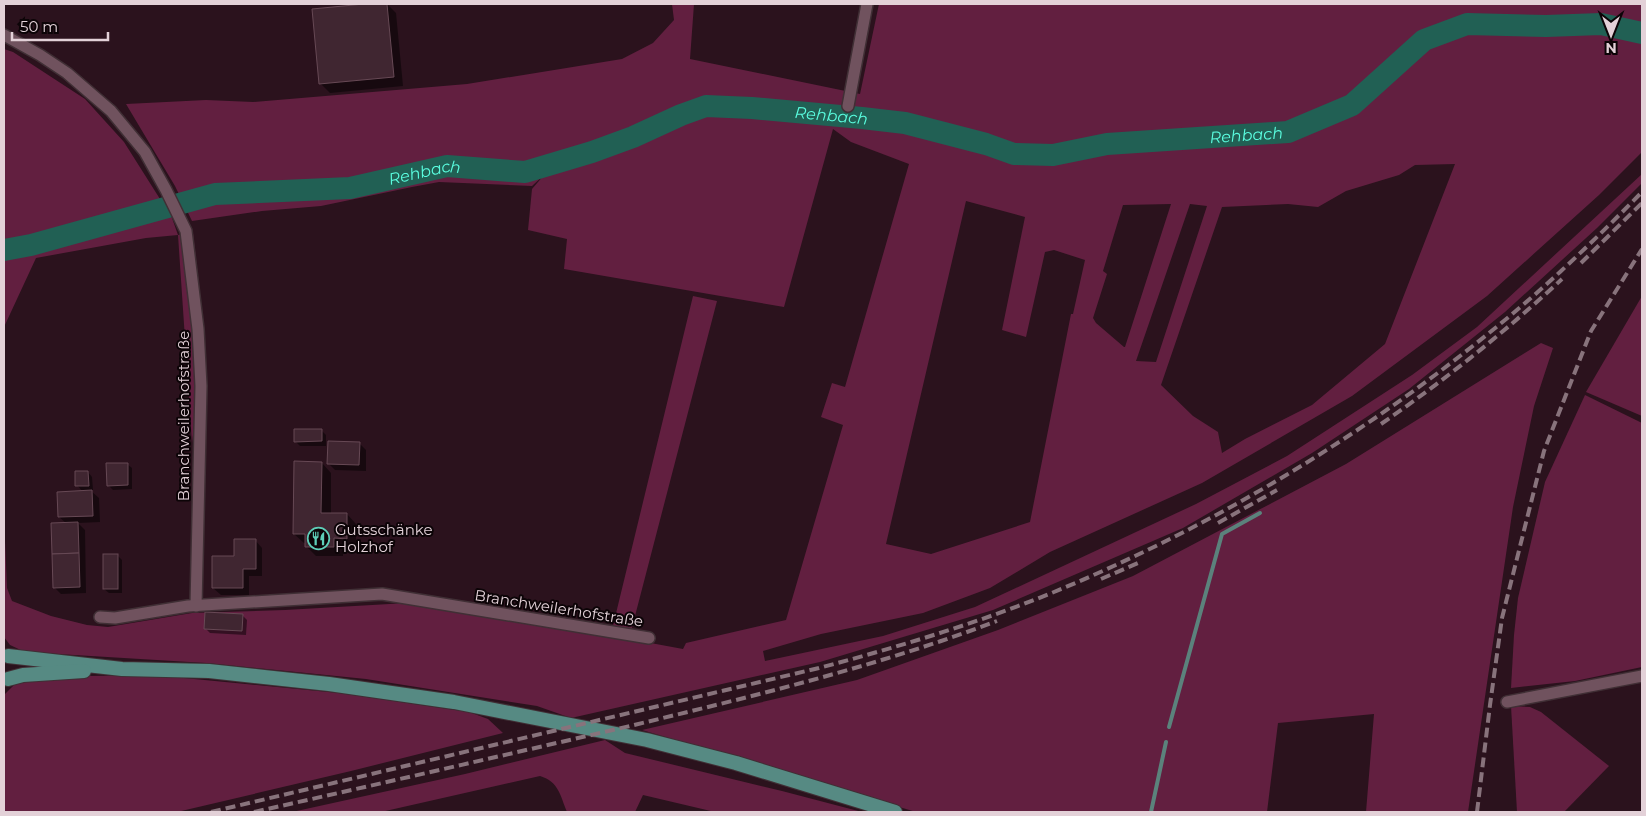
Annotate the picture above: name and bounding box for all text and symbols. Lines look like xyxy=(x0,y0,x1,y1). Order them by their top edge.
scale bar xyxy=(12,10,109,42)
north arrow xyxy=(1586,10,1636,60)
text: 50 m xyxy=(20,17,58,36)
text: N xyxy=(1605,39,1617,57)
water label: Rehbach xyxy=(794,102,869,128)
water label: Rehbach xyxy=(1209,123,1284,147)
water label: Rehbach xyxy=(387,156,461,188)
street label: Branchweilerhofstraße xyxy=(174,331,193,501)
place label: Gutsschänke Holzhof xyxy=(335,520,433,556)
restaurant icon: Gutsschänke Holzhof xyxy=(307,526,331,550)
street label: Branchweilerhofstraße xyxy=(473,585,645,631)

